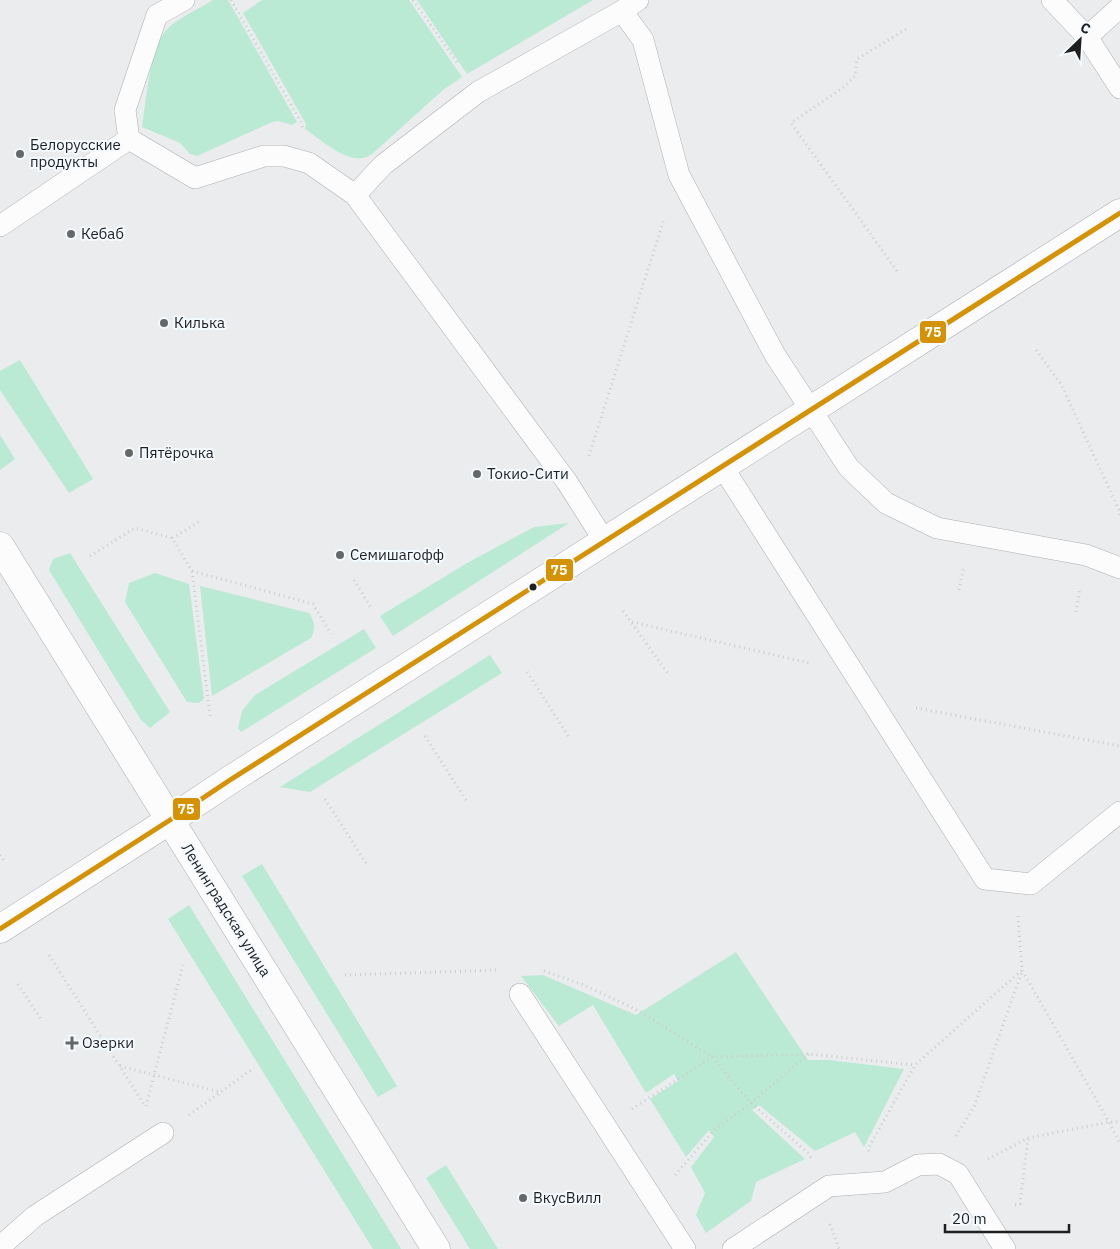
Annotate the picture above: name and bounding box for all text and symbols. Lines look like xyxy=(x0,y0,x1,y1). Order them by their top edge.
north arrow xyxy=(1055,15,1105,65)
text: С xyxy=(1078,18,1093,38)
place label: Белорусские продукты xyxy=(30,135,121,171)
marker: Белорусские продукты xyxy=(14,148,26,160)
place label: Кебаб xyxy=(81,224,124,243)
marker: Кебаб xyxy=(65,228,77,240)
place label: Килька xyxy=(174,313,225,332)
marker: Килька xyxy=(158,317,170,329)
line badge: 75 xyxy=(919,320,947,344)
text: 75 xyxy=(925,323,941,341)
place label: Пятёрочка xyxy=(139,443,214,462)
marker: Пятёрочка xyxy=(123,447,135,459)
place label: Токио-Сити xyxy=(487,464,569,483)
marker: Токио-Сити xyxy=(471,468,483,480)
place label: Семишагофф xyxy=(350,545,444,564)
marker: Семишагофф xyxy=(334,549,346,561)
line badge: 75 xyxy=(545,558,574,582)
text: 75 xyxy=(551,561,567,579)
unlabelled marker xyxy=(528,582,538,592)
line badge: 75 xyxy=(172,797,201,821)
text: 75 xyxy=(178,800,194,818)
street label: Ленинградская улица xyxy=(177,839,275,980)
place label: Озерки xyxy=(82,1033,134,1052)
marker: Озерки xyxy=(66,1037,78,1049)
place label: ВкусВилл xyxy=(533,1188,601,1207)
marker: ВкусВилл xyxy=(517,1192,529,1204)
scale bar xyxy=(945,1202,1069,1234)
text: 20 m xyxy=(952,1209,987,1228)

